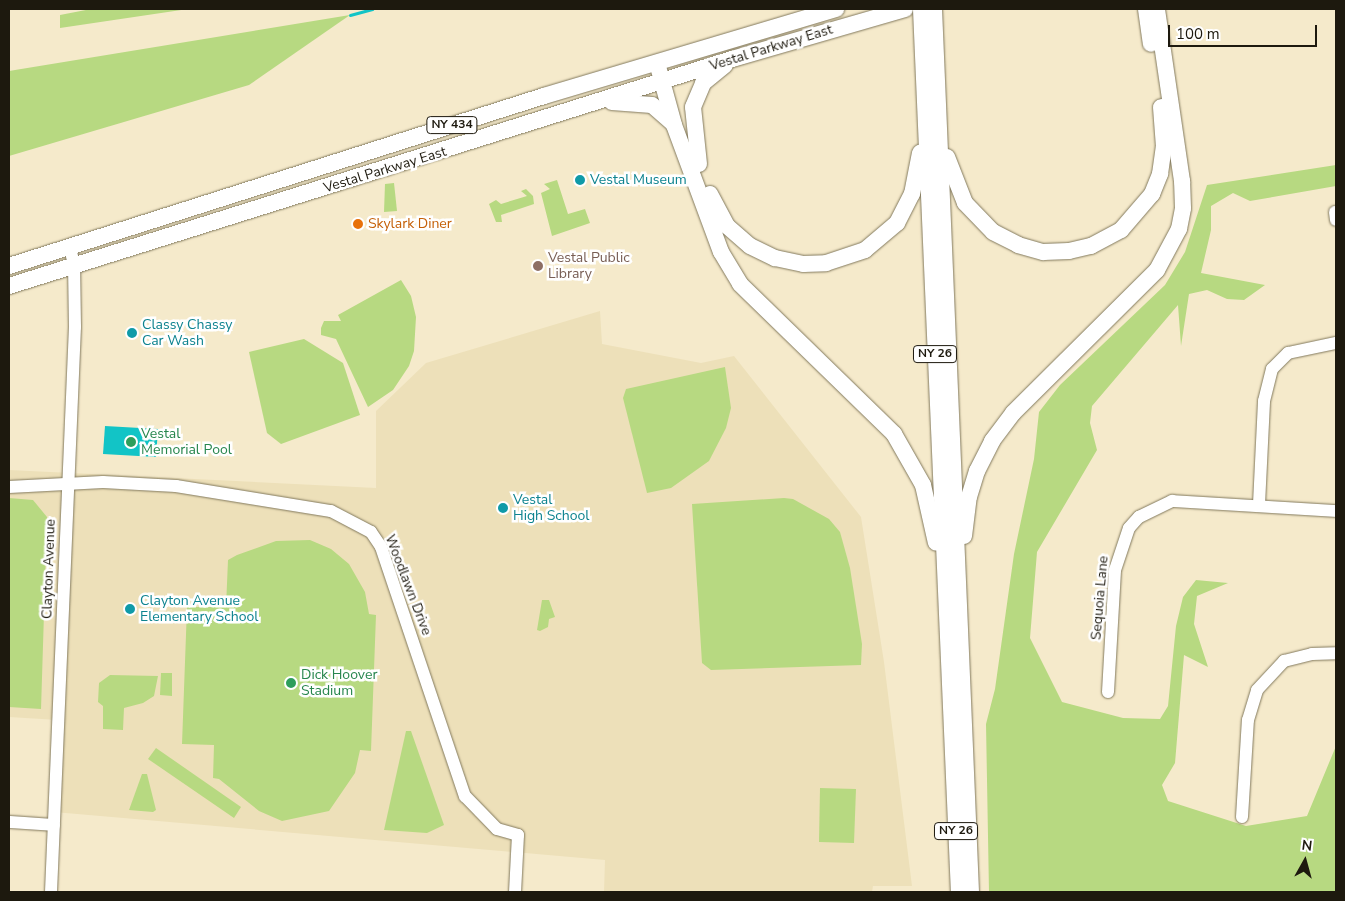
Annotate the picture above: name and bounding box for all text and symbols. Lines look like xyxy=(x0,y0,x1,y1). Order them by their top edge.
scale bar xyxy=(1170,15,1319,47)
street label: Vestal Parkway East xyxy=(708,21,834,75)
text: 100 m xyxy=(1176,24,1220,44)
road number: NY 434 xyxy=(426,116,478,134)
street label: Vestal Parkway East xyxy=(322,143,448,197)
place label: Vestal Museum xyxy=(590,172,687,188)
marker: Vestal Museum xyxy=(574,174,586,186)
place label: Skylark Diner xyxy=(368,216,452,232)
marker: Skylark Diner xyxy=(352,218,364,230)
place label: Vestal Public Library xyxy=(548,250,630,282)
marker: Vestal Public Library xyxy=(532,260,544,272)
place label: Classy Chassy Car Wash xyxy=(142,317,232,350)
marker: Classy Chassy Car Wash xyxy=(126,327,138,339)
road number: NY 26 xyxy=(912,344,958,364)
place label: Vestal Memorial Pool xyxy=(141,426,232,458)
marker: Vestal Memorial Pool xyxy=(125,436,137,448)
place label: Vestal High School xyxy=(513,492,589,524)
marker: Vestal High School xyxy=(497,502,509,514)
street label: Clayton Avenue xyxy=(39,519,59,619)
street label: Woodlawn Drive xyxy=(381,532,435,638)
street label: Sequoia Lane xyxy=(1088,555,1112,641)
place label: Clayton Avenue Elementary School xyxy=(140,593,258,626)
marker: Clayton Avenue Elementary School xyxy=(124,603,136,615)
place label: Dick Hoover Stadium xyxy=(301,667,377,700)
marker: Dick Hoover Stadium xyxy=(285,677,297,689)
road number: NY 26 xyxy=(934,821,978,840)
north arrow xyxy=(1280,836,1330,886)
text: N xyxy=(1301,836,1313,856)

